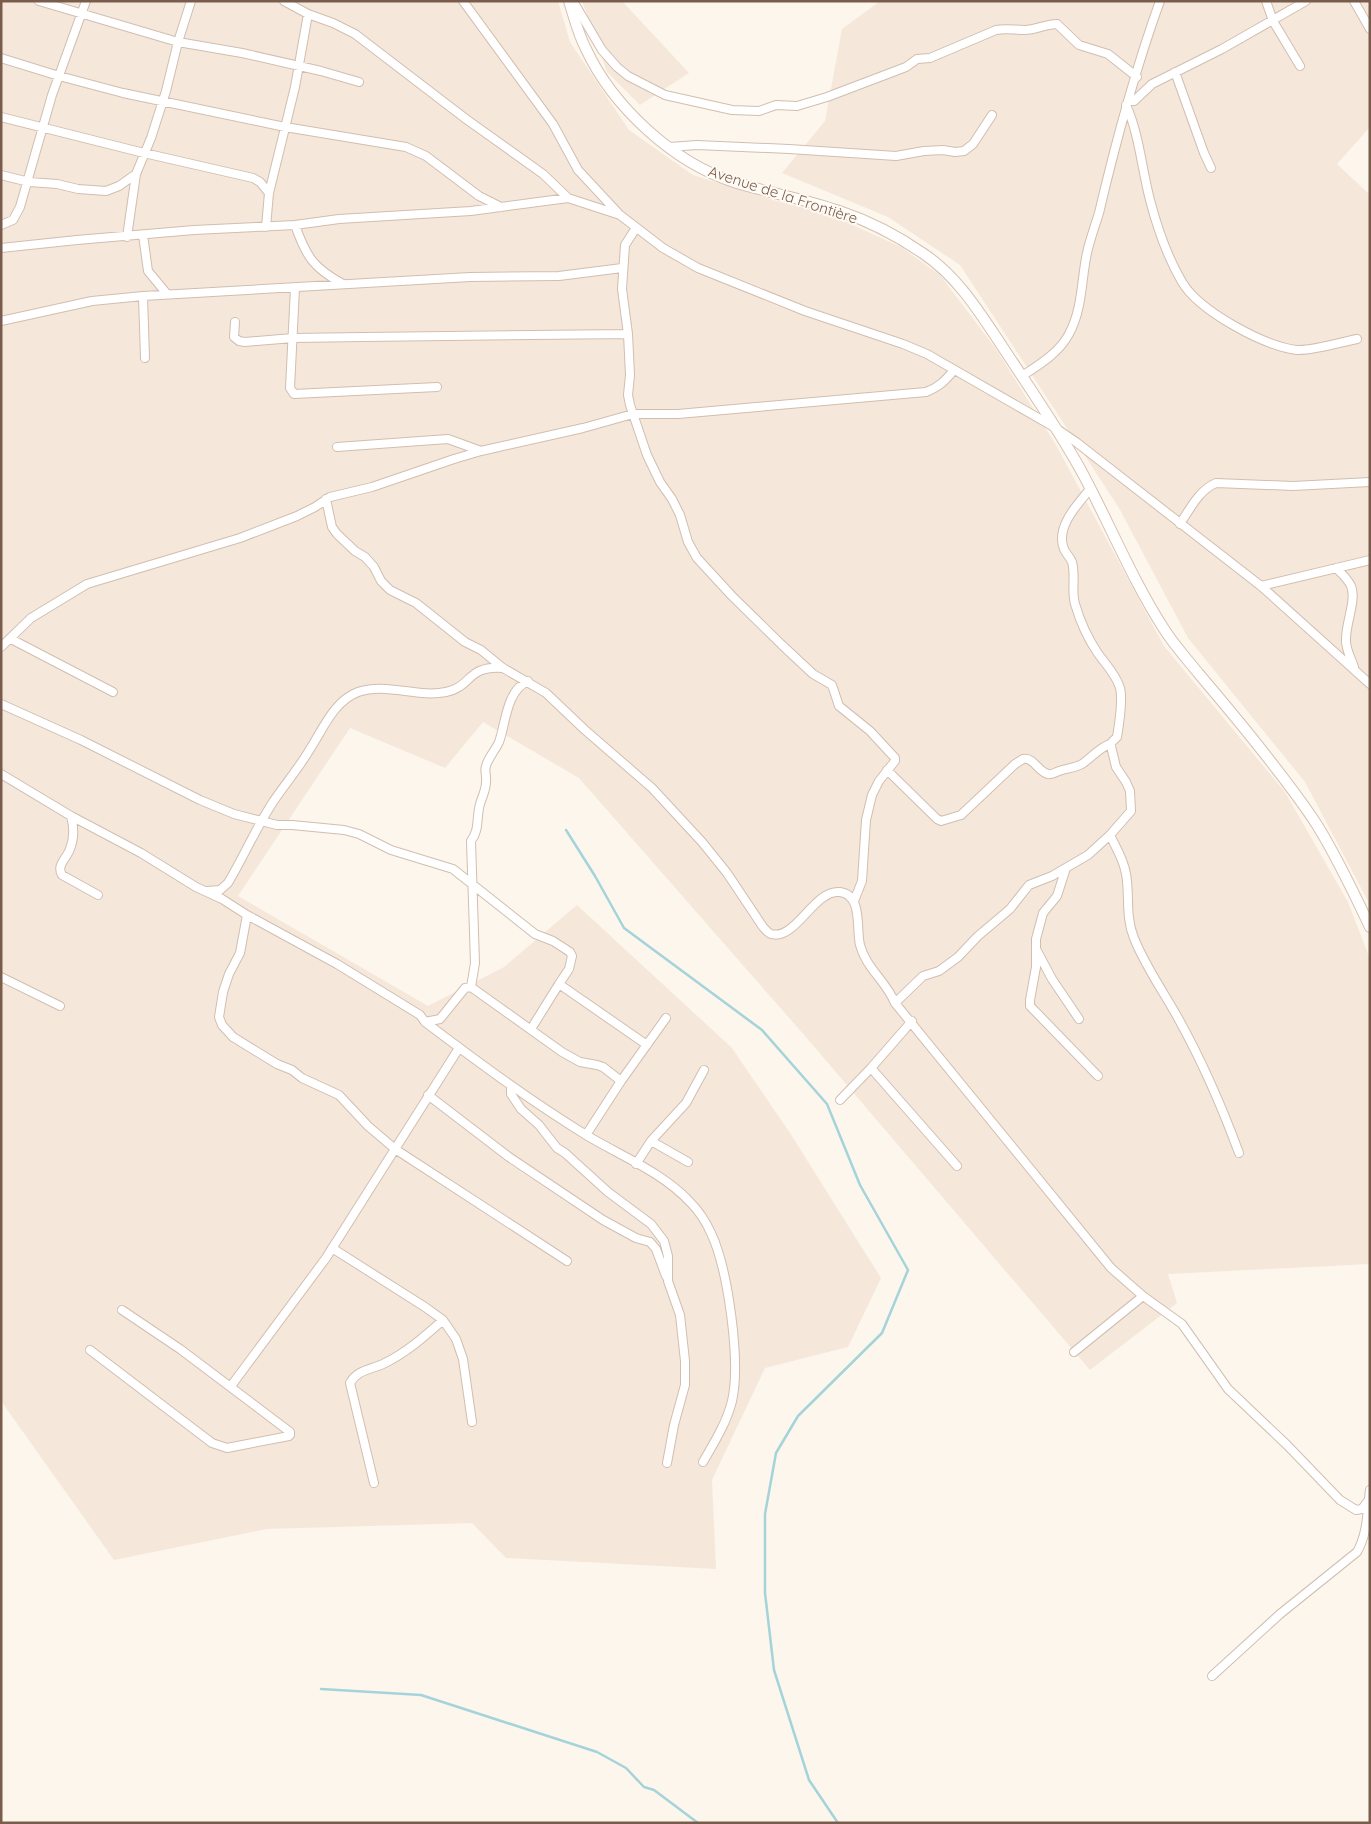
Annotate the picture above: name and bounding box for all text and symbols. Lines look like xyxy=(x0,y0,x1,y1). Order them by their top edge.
street label: Avenue de la Frontière xyxy=(706,161,860,228)

